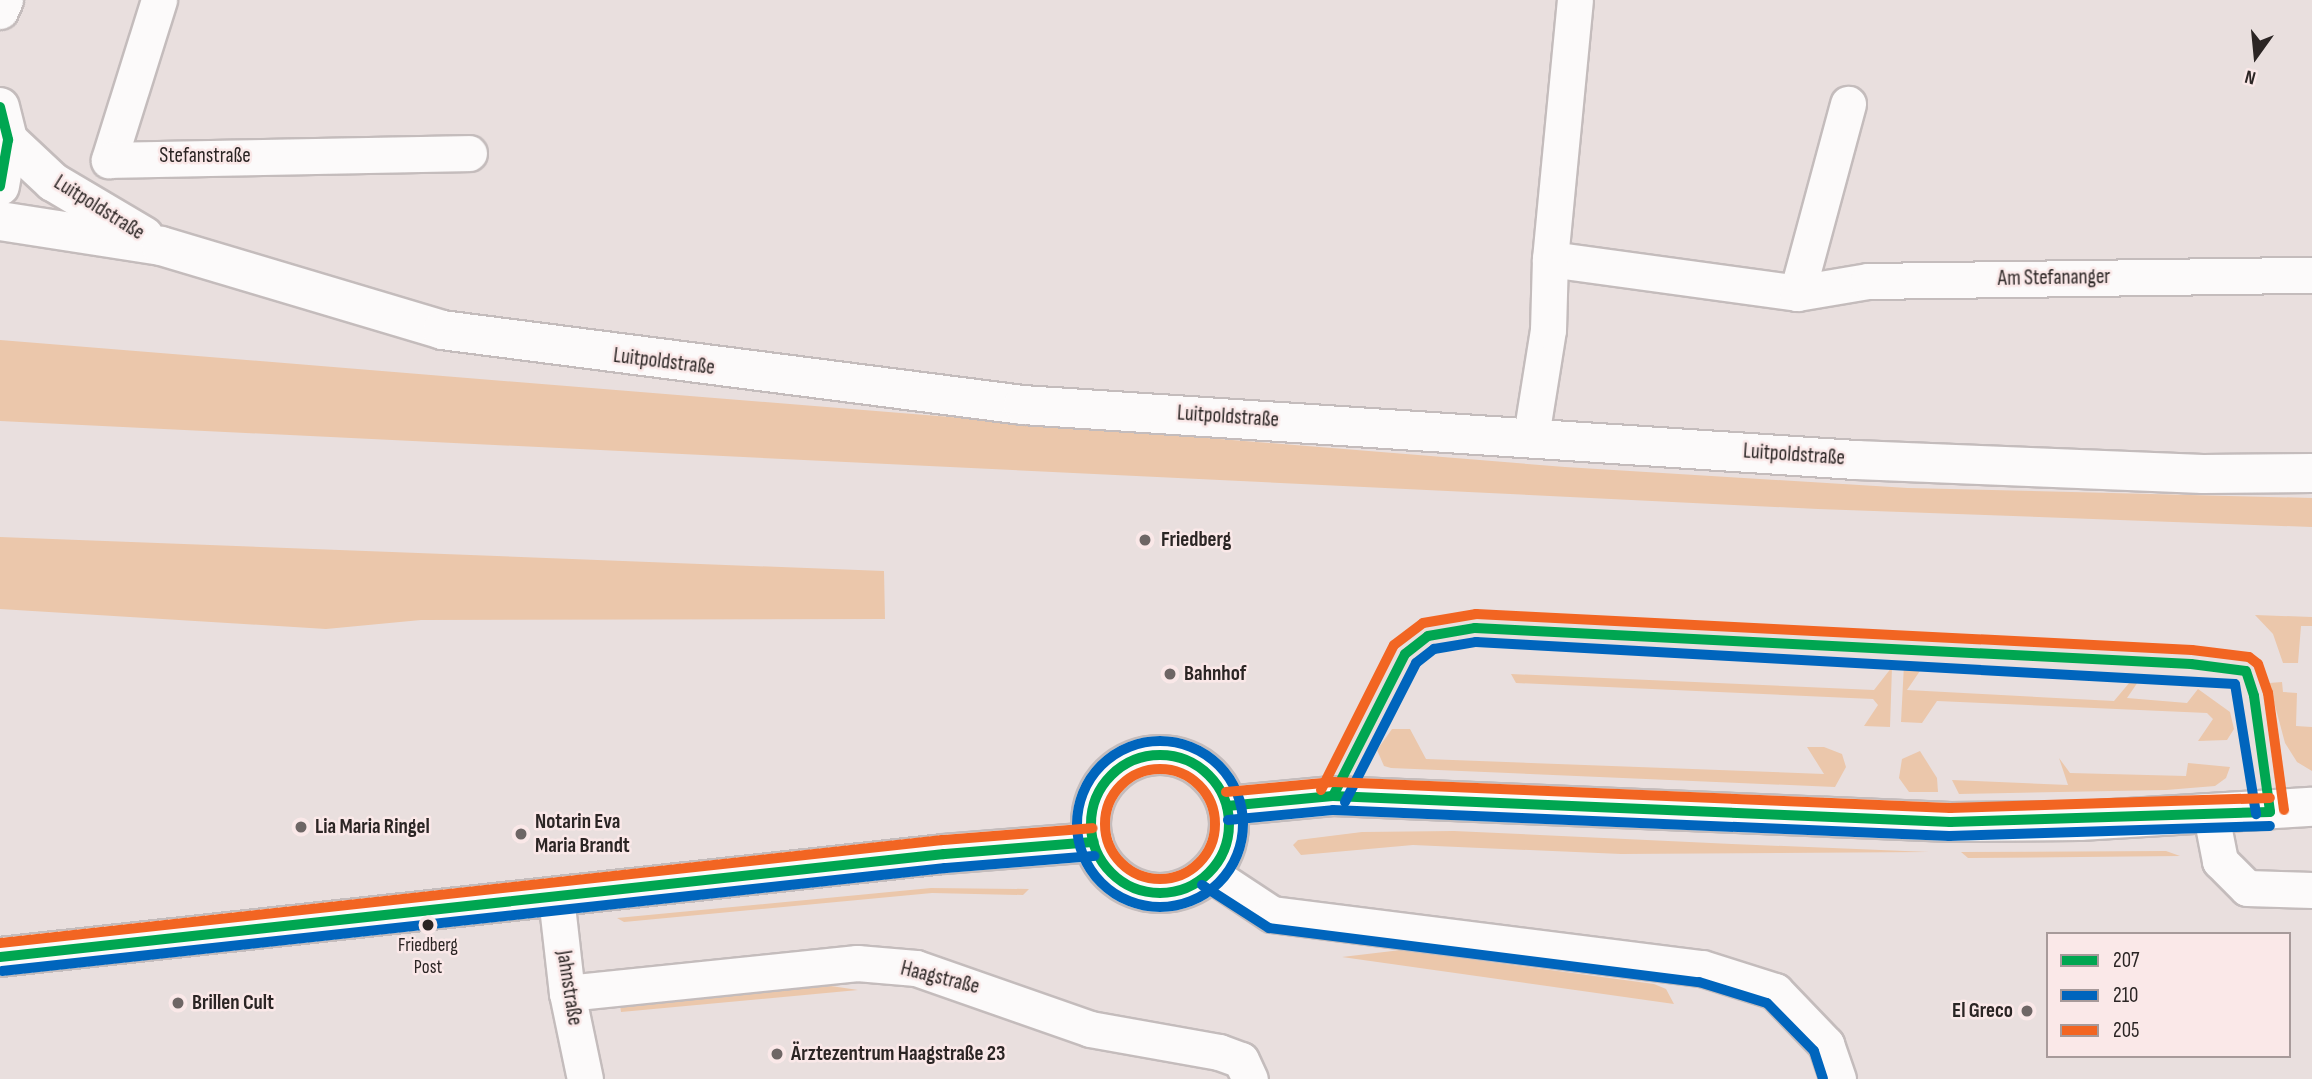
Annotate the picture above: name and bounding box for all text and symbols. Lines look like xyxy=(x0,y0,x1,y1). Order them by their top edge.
north arrow xyxy=(2221,21,2291,91)
text: N xyxy=(2243,64,2258,89)
street label: Stefanstraße xyxy=(159,143,251,169)
street label: Luitpoldstraße xyxy=(49,170,149,246)
street label: Am Stefananger xyxy=(1997,264,2111,292)
street label: Luitpoldstraße xyxy=(612,343,716,381)
street label: Luitpoldstraße xyxy=(1176,401,1280,433)
street label: Luitpoldstraße xyxy=(1742,439,1846,471)
place label: Friedberg xyxy=(1161,527,1231,553)
marker: Friedberg xyxy=(1135,530,1155,550)
place label: Bahnhof xyxy=(1184,661,1246,687)
marker: Bahnhof xyxy=(1162,666,1178,682)
place label: Notarin Eva Maria Brandt xyxy=(535,809,630,859)
place label: Lia Maria Ringel xyxy=(315,814,430,840)
marker: Lia Maria Ringel xyxy=(293,819,309,835)
marker: Notarin Eva Maria Brandt xyxy=(513,826,529,842)
marker: Friedberg Post xyxy=(421,918,435,932)
legend xyxy=(2046,932,2291,1058)
place label: Friedberg Post xyxy=(398,935,458,979)
text: 207 xyxy=(2113,948,2139,973)
street label: Jahnstraße xyxy=(551,949,587,1027)
street label: Haagstraße xyxy=(898,956,982,1000)
text: 210 xyxy=(2113,983,2138,1008)
place label: Brillen Cult xyxy=(192,990,274,1016)
marker: Brillen Cult xyxy=(170,995,186,1011)
place label: El Greco xyxy=(1952,998,2013,1024)
marker: El Greco xyxy=(2019,1003,2035,1019)
text: 205 xyxy=(2113,1018,2139,1043)
place label: Ärztezentrum Haagstraße 23 xyxy=(791,1041,1005,1067)
marker: Ärztezentrum Haagstraße 23 xyxy=(769,1046,785,1062)

